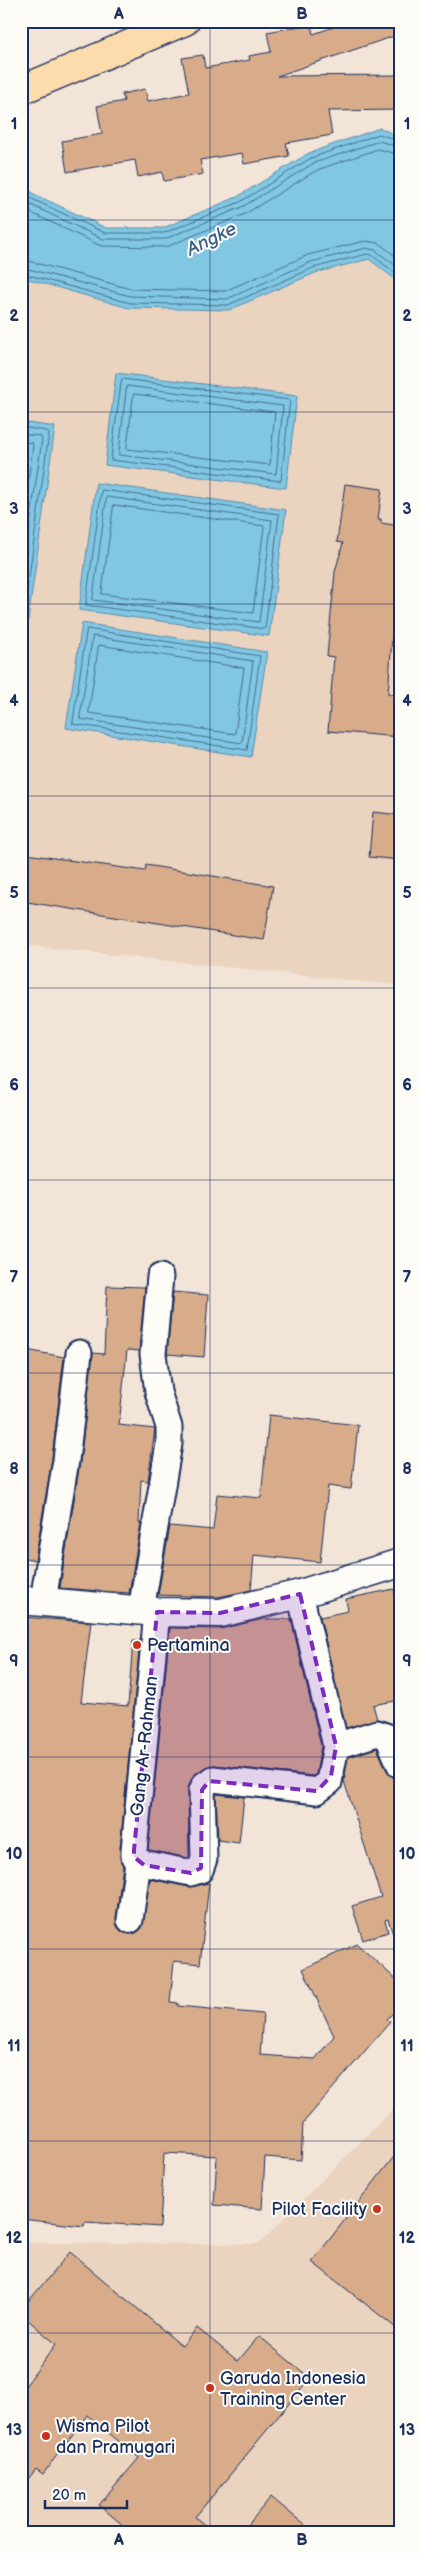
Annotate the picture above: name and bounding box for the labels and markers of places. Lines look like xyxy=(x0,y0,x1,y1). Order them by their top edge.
place label: Pertamina xyxy=(147,1635,230,1656)
marker: Pertamina xyxy=(131,1639,143,1651)
place label: Pilot Facility xyxy=(271,2199,368,2220)
marker: Pilot Facility xyxy=(371,2203,383,2215)
place label: Garuda Indonesia Training Center xyxy=(220,2368,366,2410)
marker: Garuda Indonesia Training Center xyxy=(204,2382,216,2394)
place label: Wisma Pilot dan Pramugari xyxy=(56,2416,175,2458)
marker: Wisma Pilot dan Pramugari xyxy=(40,2430,52,2442)

